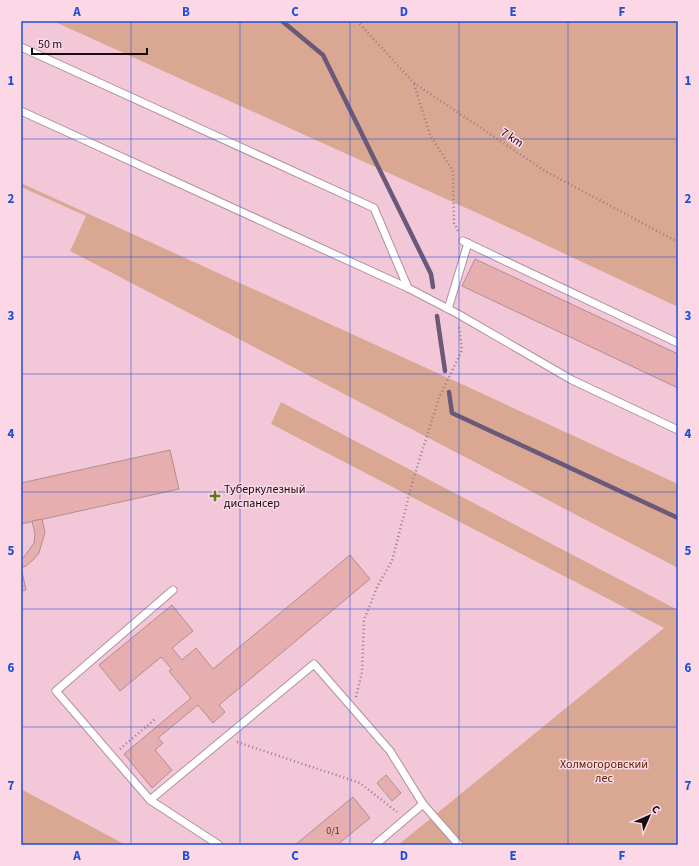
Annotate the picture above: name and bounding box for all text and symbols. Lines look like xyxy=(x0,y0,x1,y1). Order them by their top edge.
text: A xyxy=(72,3,81,21)
text: B xyxy=(182,3,190,21)
text: C xyxy=(291,3,299,21)
text: D xyxy=(400,3,408,21)
text: E xyxy=(509,3,517,21)
text: F xyxy=(619,3,626,21)
scale bar xyxy=(32,30,147,56)
text: 50 m xyxy=(38,36,62,53)
text: 1 xyxy=(8,72,15,90)
text: 1 xyxy=(685,72,692,90)
street label: 7 km xyxy=(497,124,527,152)
text: 2 xyxy=(8,190,15,208)
text: 2 xyxy=(685,190,692,208)
text: 3 xyxy=(8,307,15,325)
text: 3 xyxy=(685,307,692,325)
text: 4 xyxy=(8,425,15,443)
text: 4 xyxy=(685,425,692,443)
place label: Туберкулезный диспансер xyxy=(224,481,306,512)
marker: Туберкулезный диспансер xyxy=(209,490,221,502)
text: 5 xyxy=(8,542,15,560)
text: 5 xyxy=(685,542,692,560)
text: 6 xyxy=(8,659,15,677)
text: 6 xyxy=(685,659,692,677)
park label: Холмогоровский лес xyxy=(560,756,648,787)
text: 7 xyxy=(8,777,15,795)
text: 7 xyxy=(685,777,692,795)
north arrow xyxy=(629,796,669,836)
text: С xyxy=(648,802,664,817)
house number: 0/1 xyxy=(326,824,340,838)
text: A xyxy=(72,847,81,865)
text: B xyxy=(182,847,190,865)
text: C xyxy=(291,847,299,865)
text: D xyxy=(400,847,408,865)
text: E xyxy=(509,847,517,865)
text: F xyxy=(619,847,626,865)

